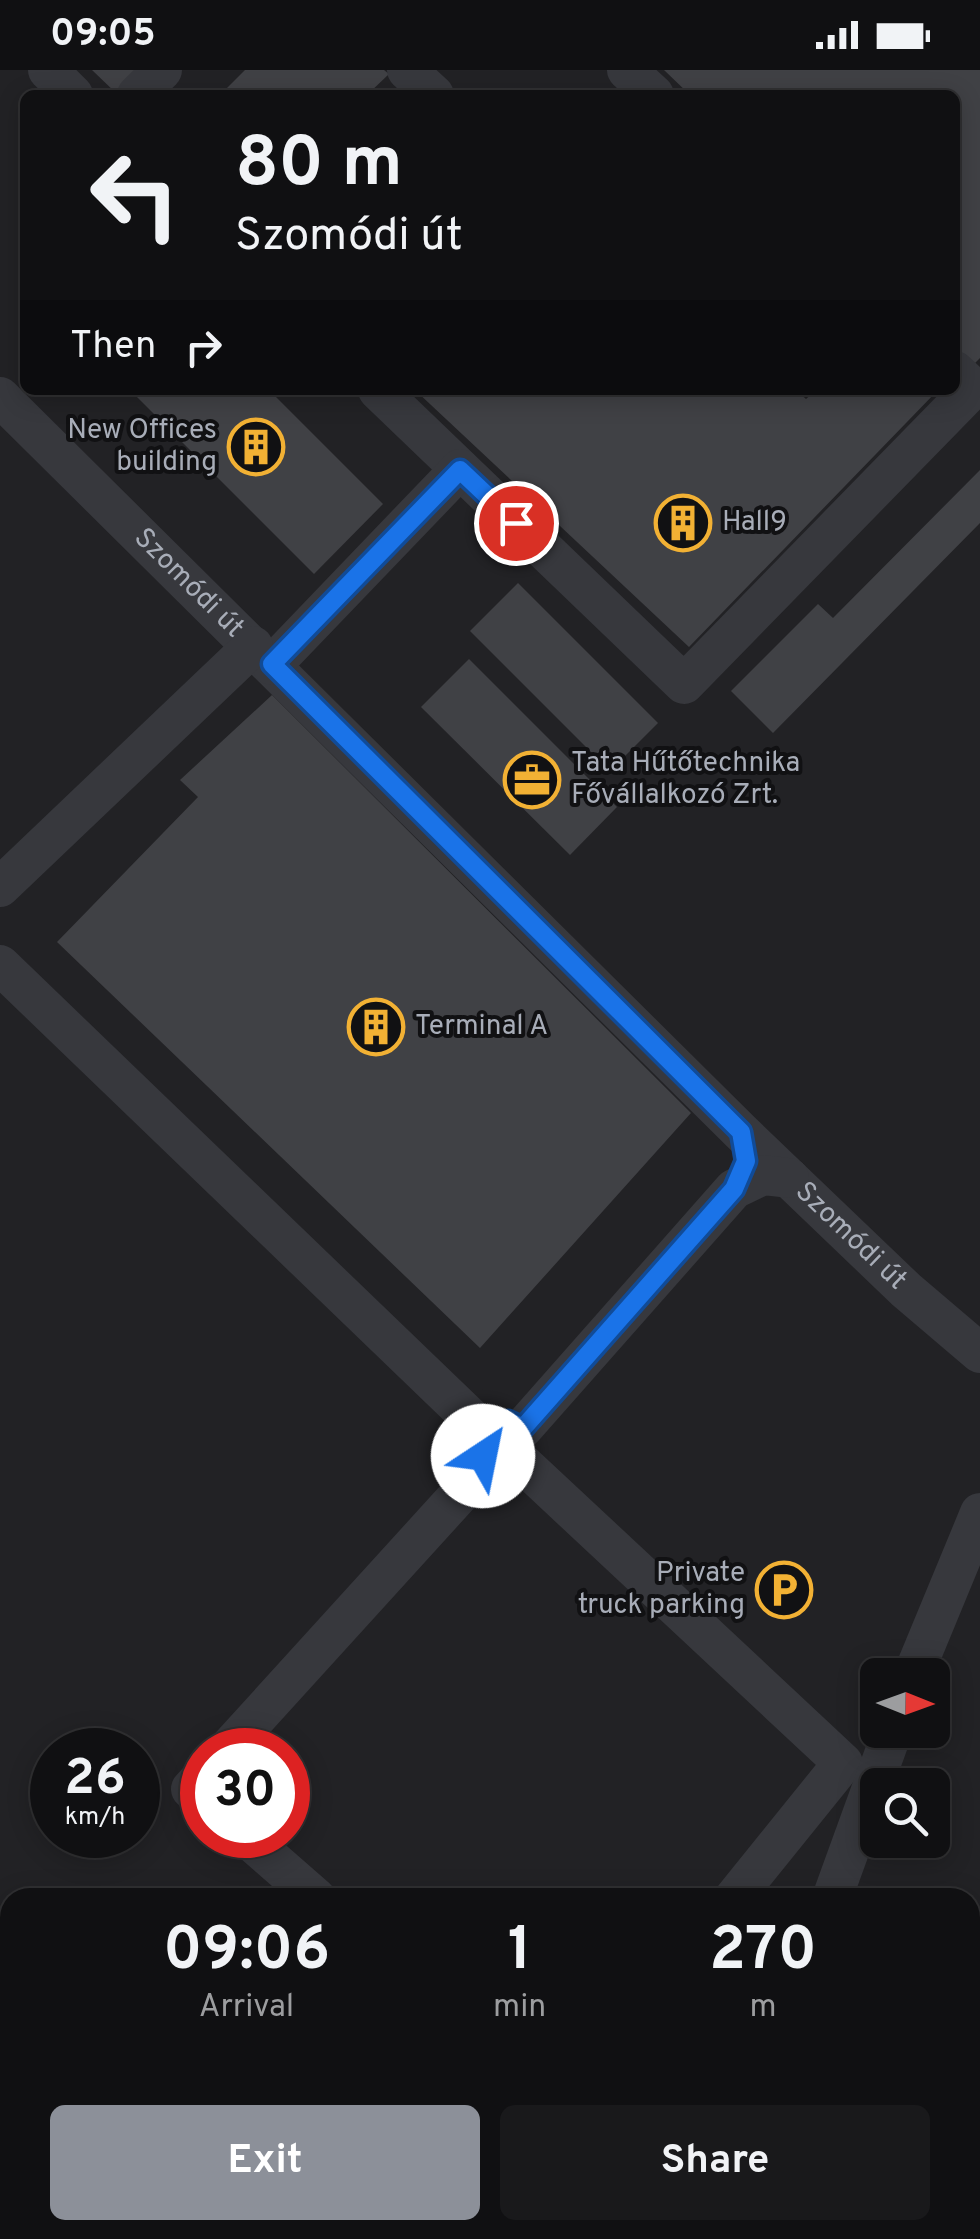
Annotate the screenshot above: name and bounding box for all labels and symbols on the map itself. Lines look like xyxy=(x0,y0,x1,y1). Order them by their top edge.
place label: New Offices building xyxy=(67,413,217,481)
building icon: New Offices building xyxy=(226,417,286,477)
pin xyxy=(474,481,559,566)
building icon: Hall9 xyxy=(653,493,713,553)
place label: Hall9 xyxy=(722,505,787,541)
street label: Szomódi út xyxy=(125,521,251,646)
place label: Tata Hűtőtechnika Fővállalkozó Zrt. xyxy=(571,746,800,814)
office icon: Tata Hűtőtechnika Fővállalkozó Zrt. xyxy=(502,750,562,810)
building icon: Terminal A xyxy=(346,997,406,1057)
place label: Terminal A xyxy=(415,1009,548,1045)
street label: Szomódi út xyxy=(787,1175,914,1299)
position arrow xyxy=(431,1404,535,1508)
place label: Private truck parking xyxy=(578,1556,745,1624)
parking icon: Private truck parking xyxy=(754,1560,814,1620)
north arrow xyxy=(860,1658,950,1748)
speed limit sign: 30 xyxy=(180,1728,310,1858)

